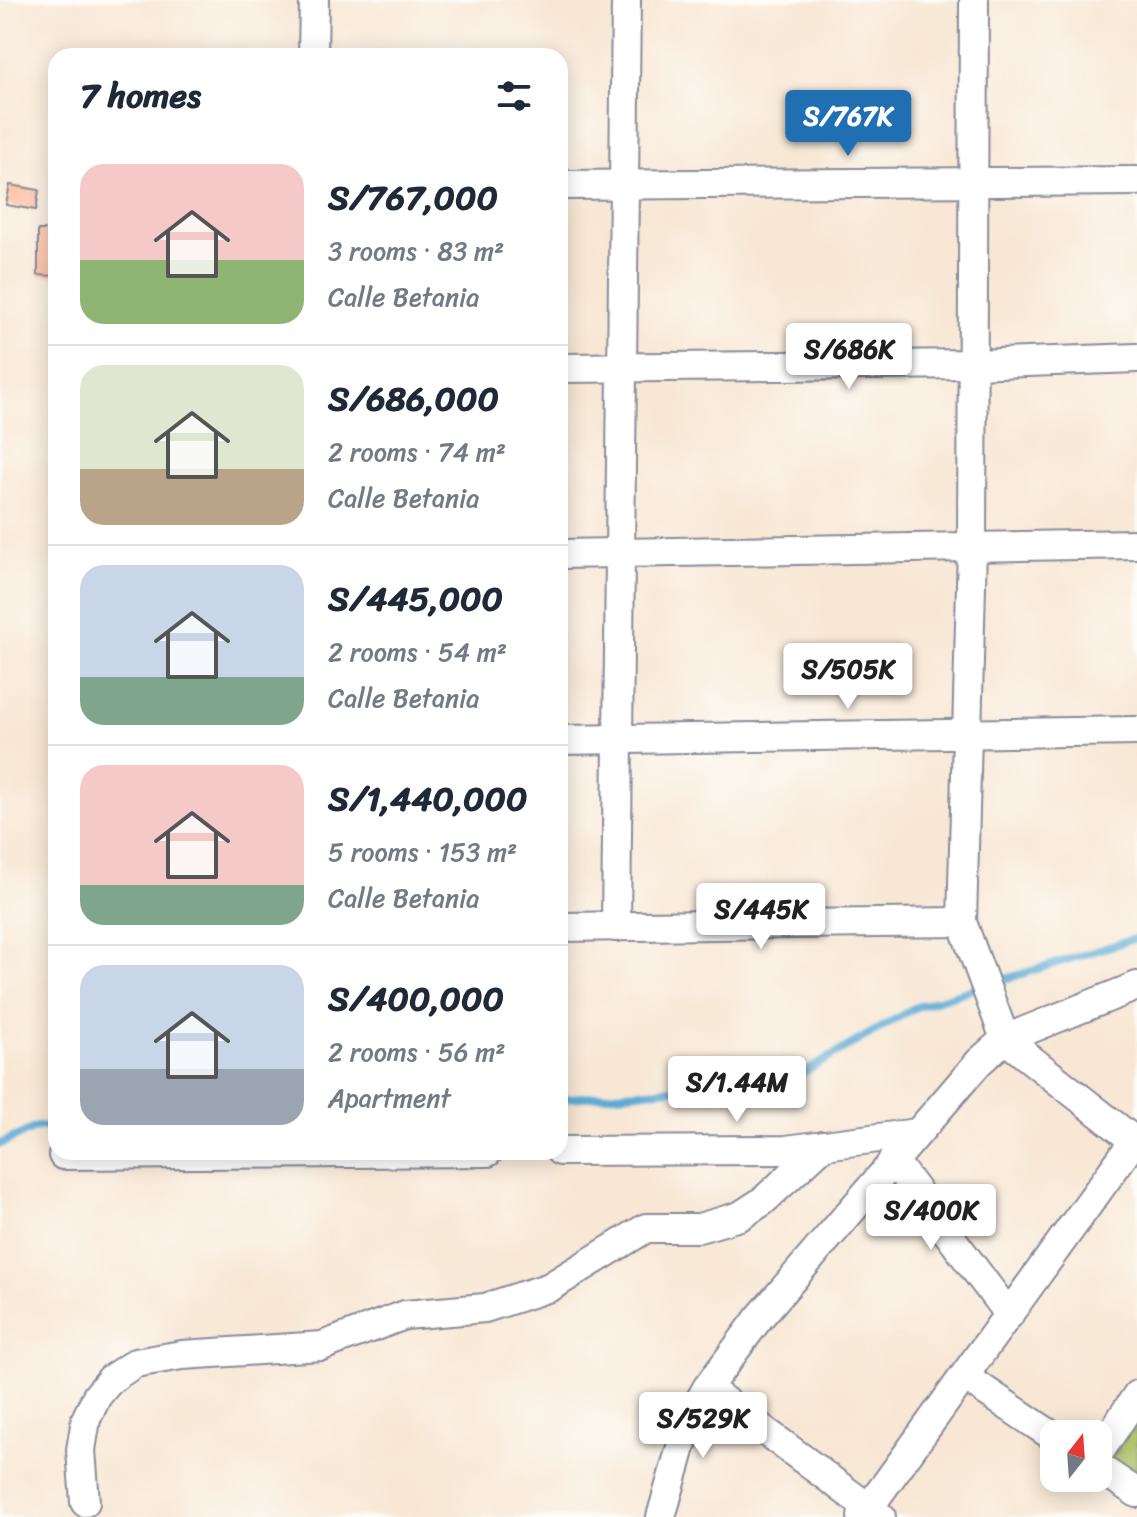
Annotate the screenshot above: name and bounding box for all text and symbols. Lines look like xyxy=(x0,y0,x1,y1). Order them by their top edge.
text: 7 homes xyxy=(80,66,201,126)
icon: filters xyxy=(492,74,536,118)
pin: S/767K xyxy=(783,90,913,158)
text: S/767K xyxy=(803,93,893,139)
text: S/767,000 xyxy=(328,168,498,228)
icon: home xyxy=(144,196,240,292)
text: 3 rooms · 83 m² xyxy=(328,228,504,274)
text: Calle Betania xyxy=(328,274,479,320)
pin: S/686K xyxy=(784,323,914,391)
text: S/686K xyxy=(804,326,894,372)
text: S/686,000 xyxy=(328,369,499,429)
icon: home xyxy=(144,397,240,493)
text: 2 rooms · 74 m² xyxy=(328,429,506,475)
text: Calle Betania xyxy=(328,475,479,521)
text: S/445,000 xyxy=(328,569,503,629)
icon: home xyxy=(144,597,240,693)
text: 2 rooms · 54 m² xyxy=(328,629,507,675)
pin: S/505K xyxy=(783,643,913,711)
text: S/505K xyxy=(801,646,895,692)
text: Calle Betania xyxy=(328,675,479,721)
text: S/1,440,000 xyxy=(328,769,528,829)
icon: home xyxy=(144,797,240,893)
text: 5 rooms · 153 m² xyxy=(328,829,517,875)
text: Calle Betania xyxy=(328,875,479,921)
pin: S/445K xyxy=(696,883,826,951)
text: S/445K xyxy=(714,886,808,932)
text: S/400,000 xyxy=(328,969,504,1029)
icon: home xyxy=(144,997,240,1093)
text: 2 rooms · 56 m² xyxy=(328,1029,506,1075)
pin: S/1.44M xyxy=(663,1056,811,1124)
text: S/1.44M xyxy=(686,1059,788,1105)
text: Apartment xyxy=(328,1075,451,1121)
pin: S/400K xyxy=(866,1184,996,1252)
text: S/400K xyxy=(884,1187,978,1233)
pin: S/529K xyxy=(638,1392,768,1460)
text: S/529K xyxy=(657,1395,749,1441)
north arrow xyxy=(1040,1420,1112,1492)
map controls xyxy=(1040,1420,1112,1492)

